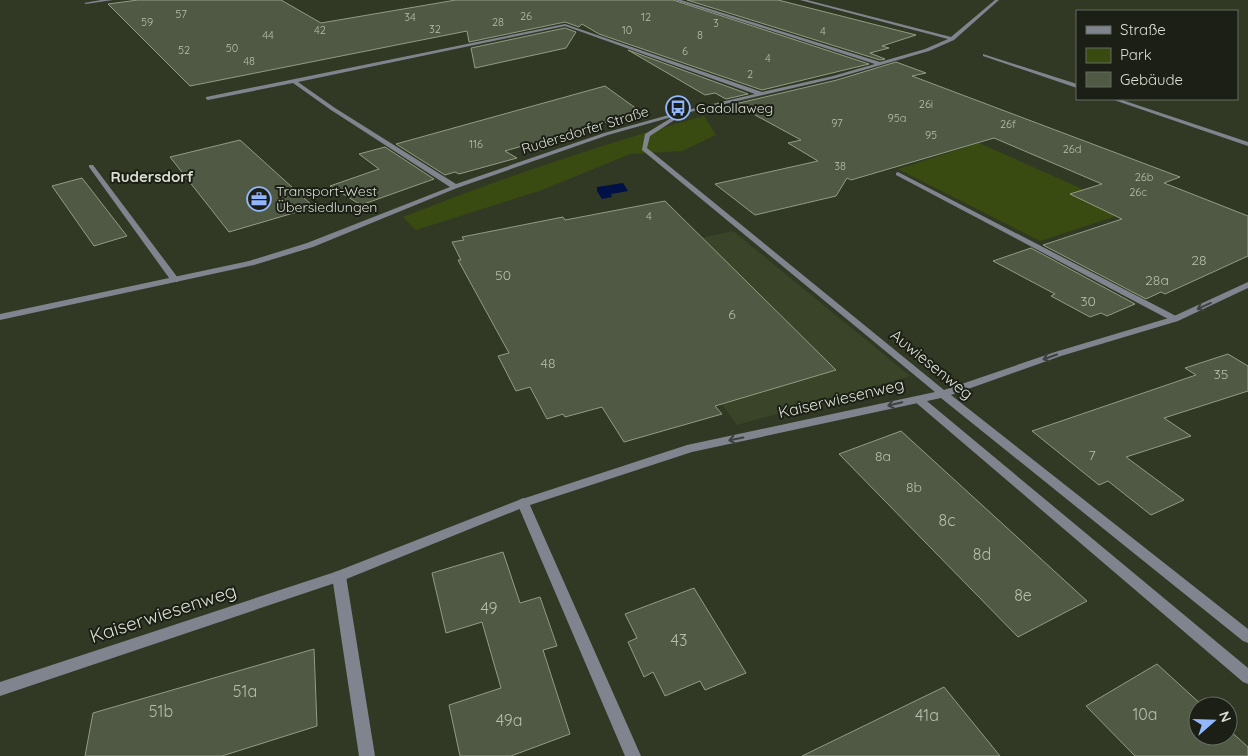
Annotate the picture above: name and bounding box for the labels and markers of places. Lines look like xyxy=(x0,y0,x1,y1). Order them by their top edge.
bus stop icon: Gadollaweg xyxy=(665,95,691,121)
place label: Gadollaweg xyxy=(696,99,773,117)
place label: Transport-West Übersiedlungen xyxy=(276,182,377,216)
office icon: Transport-West Übersiedlungen xyxy=(246,186,272,212)

